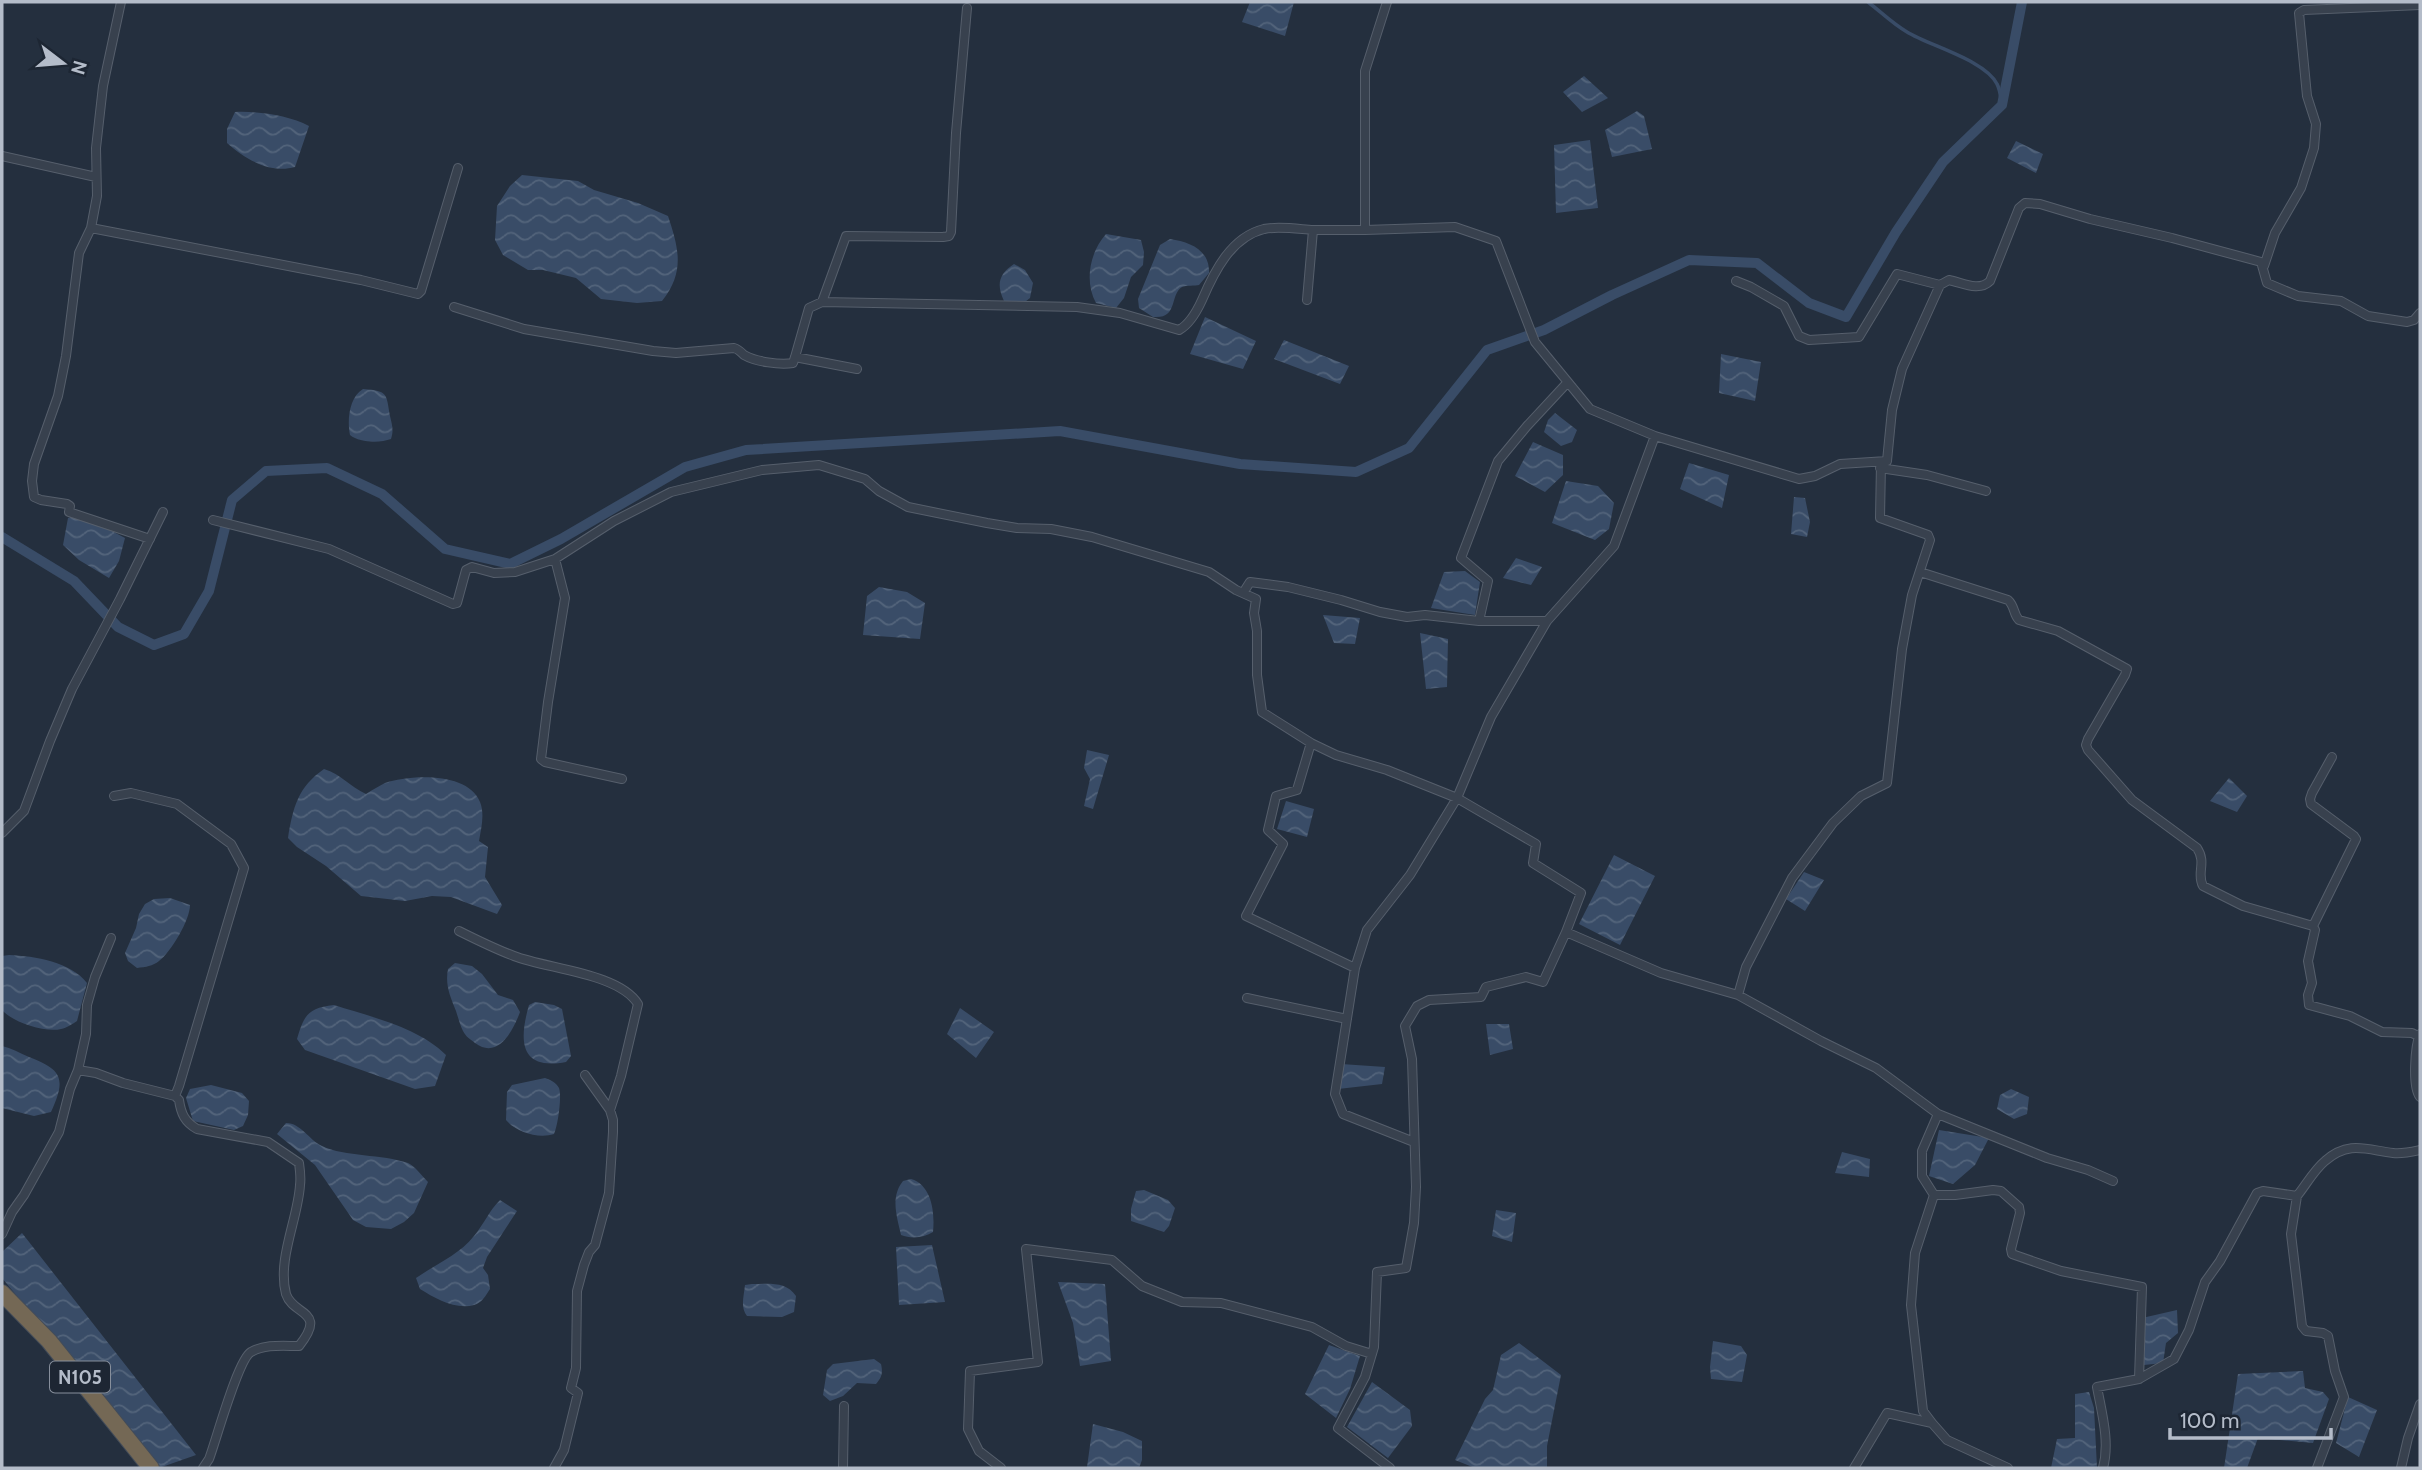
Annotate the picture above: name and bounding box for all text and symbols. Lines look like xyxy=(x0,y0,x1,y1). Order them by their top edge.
north arrow xyxy=(28,28,98,98)
text: N xyxy=(66,58,92,77)
road number: N105 xyxy=(50,1362,110,1392)
scale bar xyxy=(2170,1396,2331,1440)
text: 100 m xyxy=(2180,1408,2239,1433)

